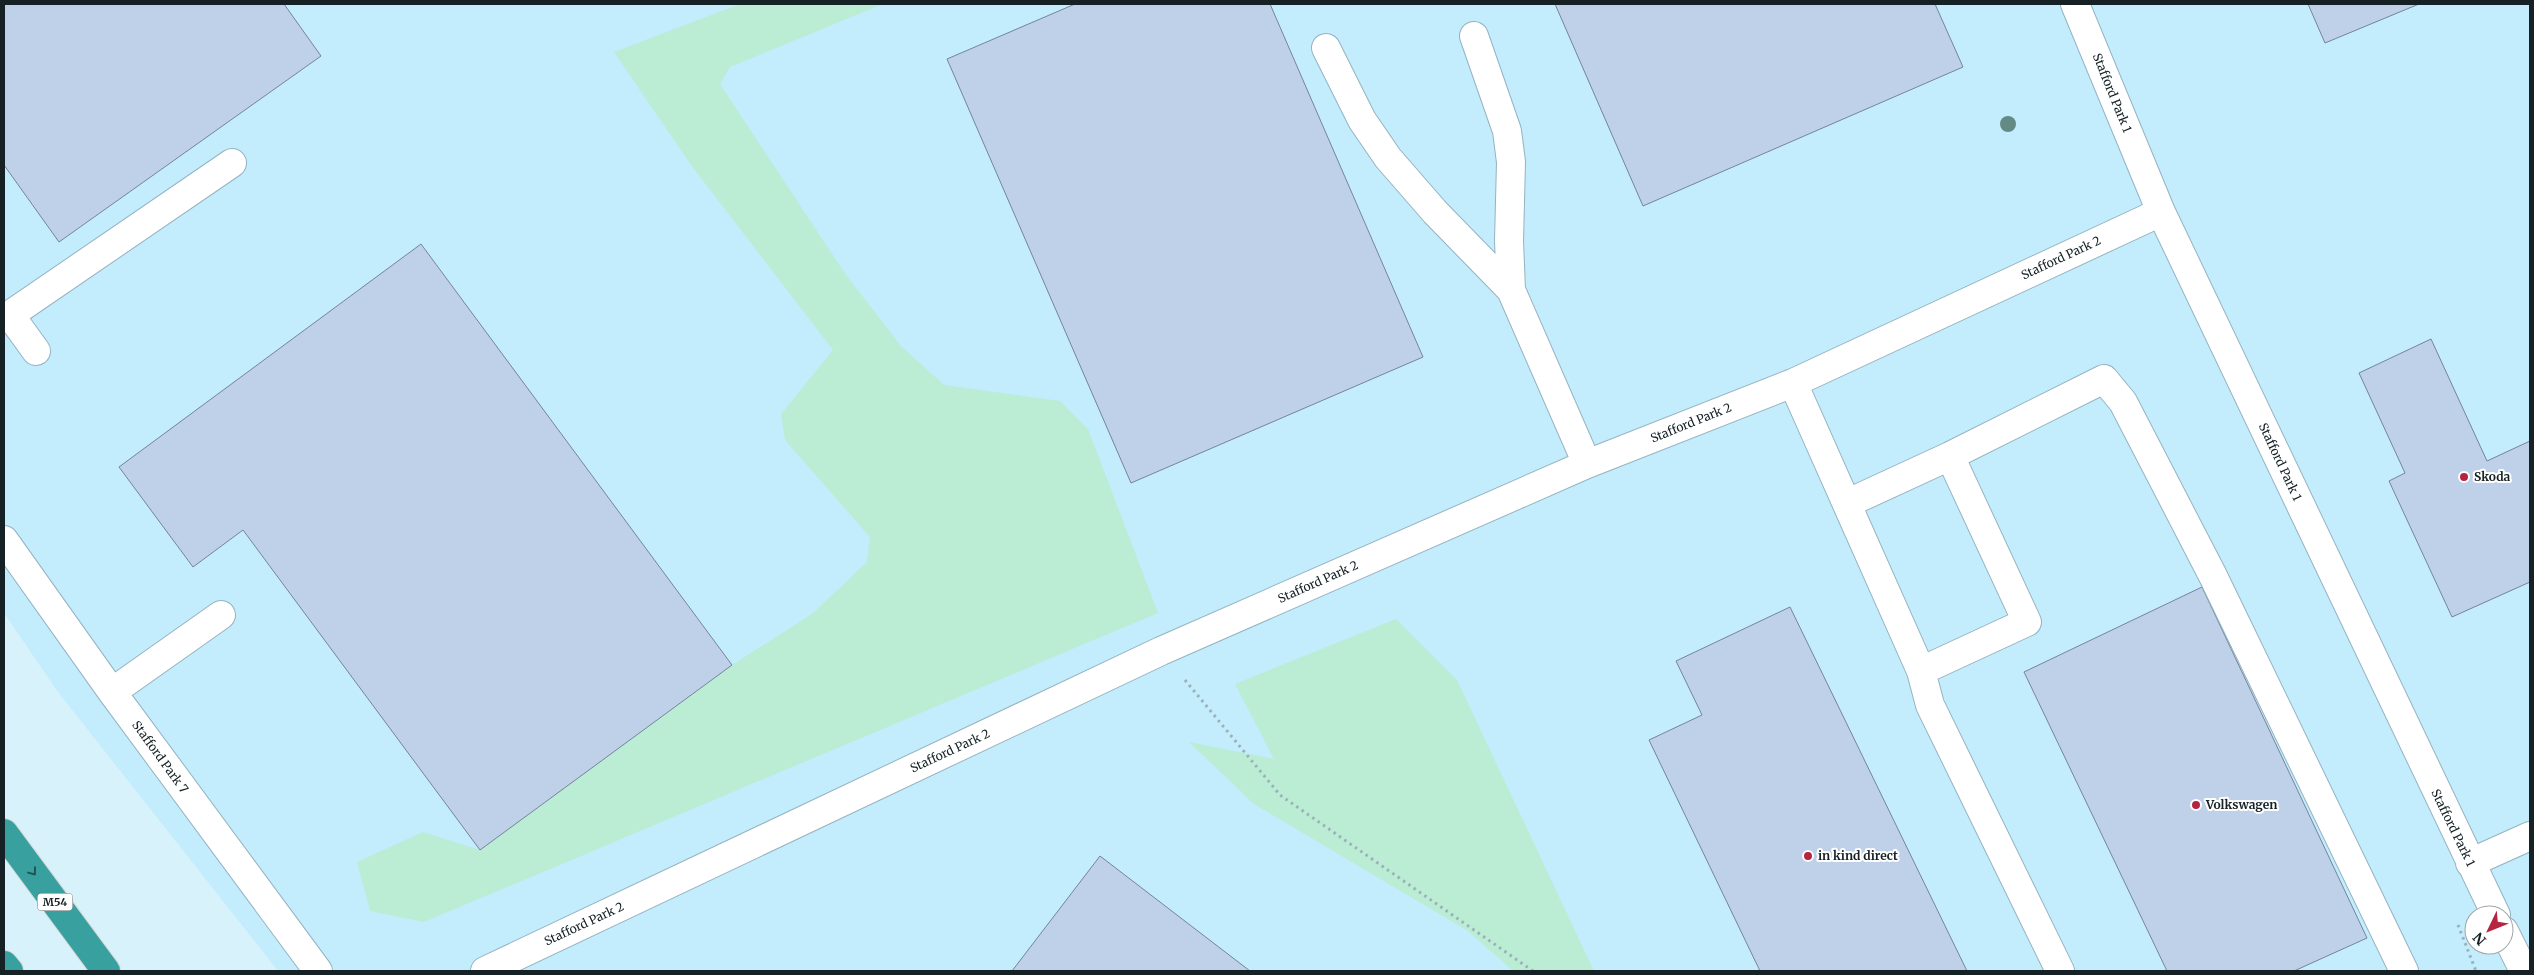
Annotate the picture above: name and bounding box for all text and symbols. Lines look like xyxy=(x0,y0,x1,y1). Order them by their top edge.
street label: Stafford Park 1 xyxy=(2090,51,2135,135)
street label: Stafford Park 2 xyxy=(2019,233,2103,283)
street label: Stafford Park 2 xyxy=(1648,399,1733,446)
street label: Stafford Park 1 xyxy=(2256,420,2305,504)
place label: Skoda xyxy=(2474,469,2511,484)
marker: Skoda xyxy=(2458,471,2470,483)
street label: Stafford Park 2 xyxy=(1275,557,1360,606)
street label: Stafford Park 7 xyxy=(129,718,192,796)
street label: Stafford Park 2 xyxy=(908,726,992,776)
street label: Stafford Park 1 xyxy=(2428,787,2479,869)
place label: Volkswagen xyxy=(2205,797,2277,812)
marker: Volkswagen xyxy=(2190,799,2202,811)
place label: in kind direct xyxy=(1818,848,1898,863)
marker: in kind direct xyxy=(1802,850,1814,862)
one-way arrow xyxy=(27,866,36,876)
road number: M54 xyxy=(38,894,72,910)
street label: Stafford Park 2 xyxy=(542,899,626,949)
north arrow xyxy=(2464,905,2514,955)
text: N xyxy=(2469,929,2490,949)

